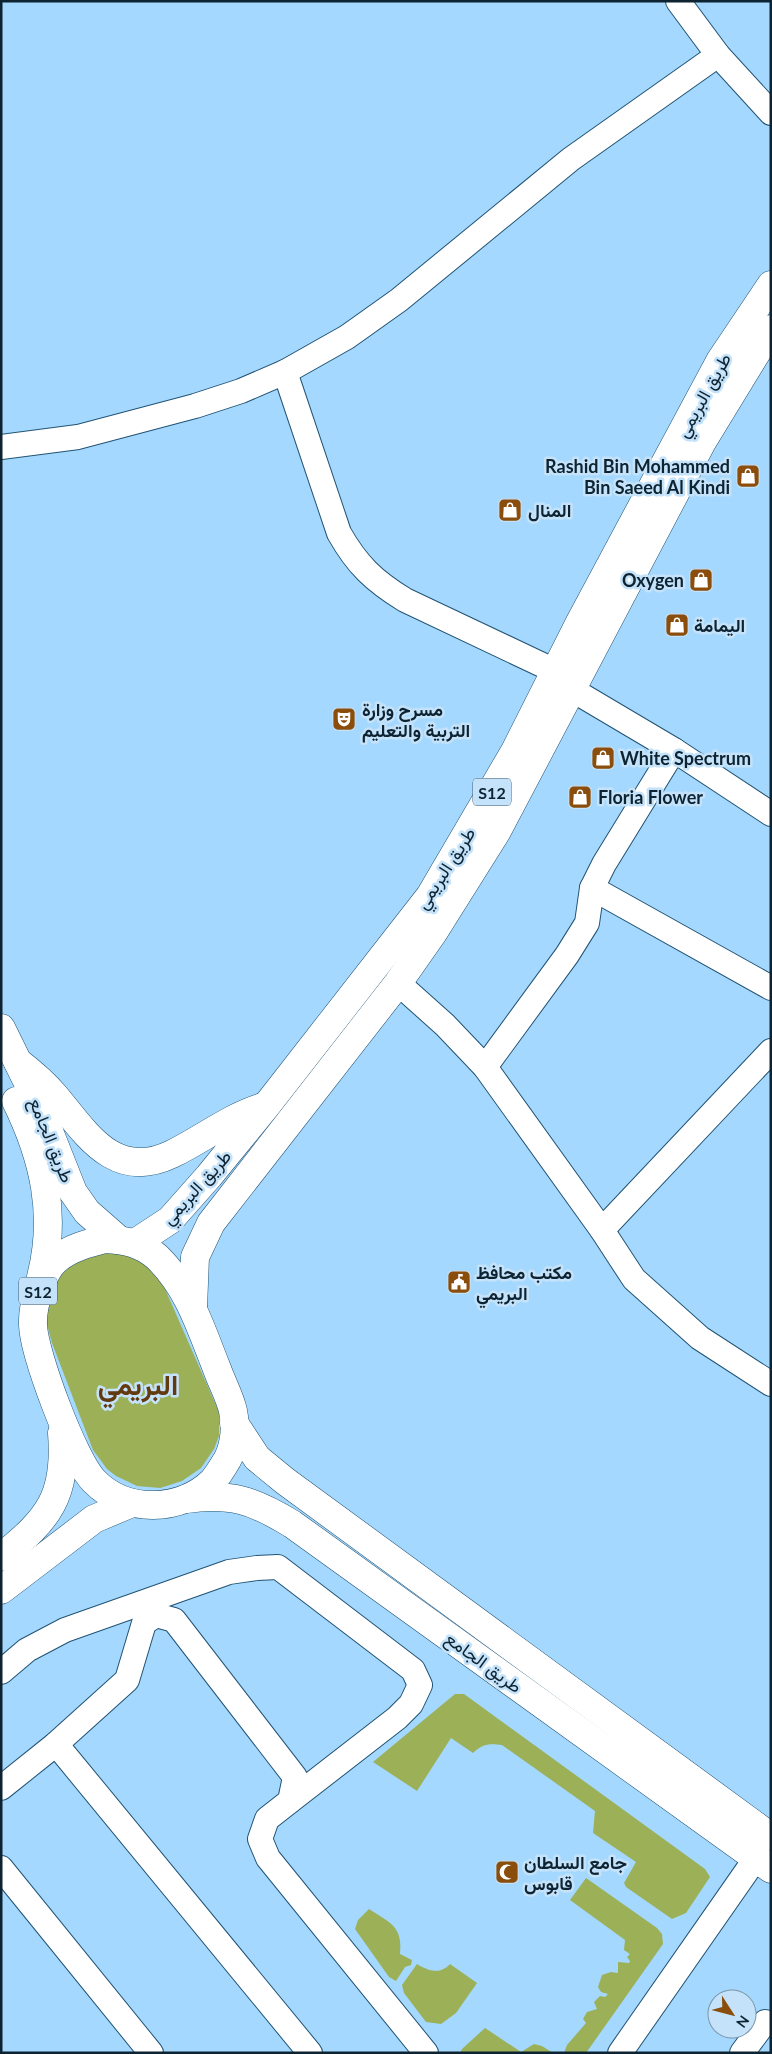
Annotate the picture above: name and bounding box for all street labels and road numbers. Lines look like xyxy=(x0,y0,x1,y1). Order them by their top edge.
street label: طريق البريمي xyxy=(671,349,740,444)
road number: S12 xyxy=(473,779,511,806)
street label: طريق البريمي xyxy=(410,823,484,916)
street label: طريق الجامع xyxy=(23,1094,79,1186)
street label: طريق البريمي xyxy=(157,1145,239,1232)
road number: S12 xyxy=(19,1278,57,1304)
street label: طريق الجامع xyxy=(440,1627,527,1699)

